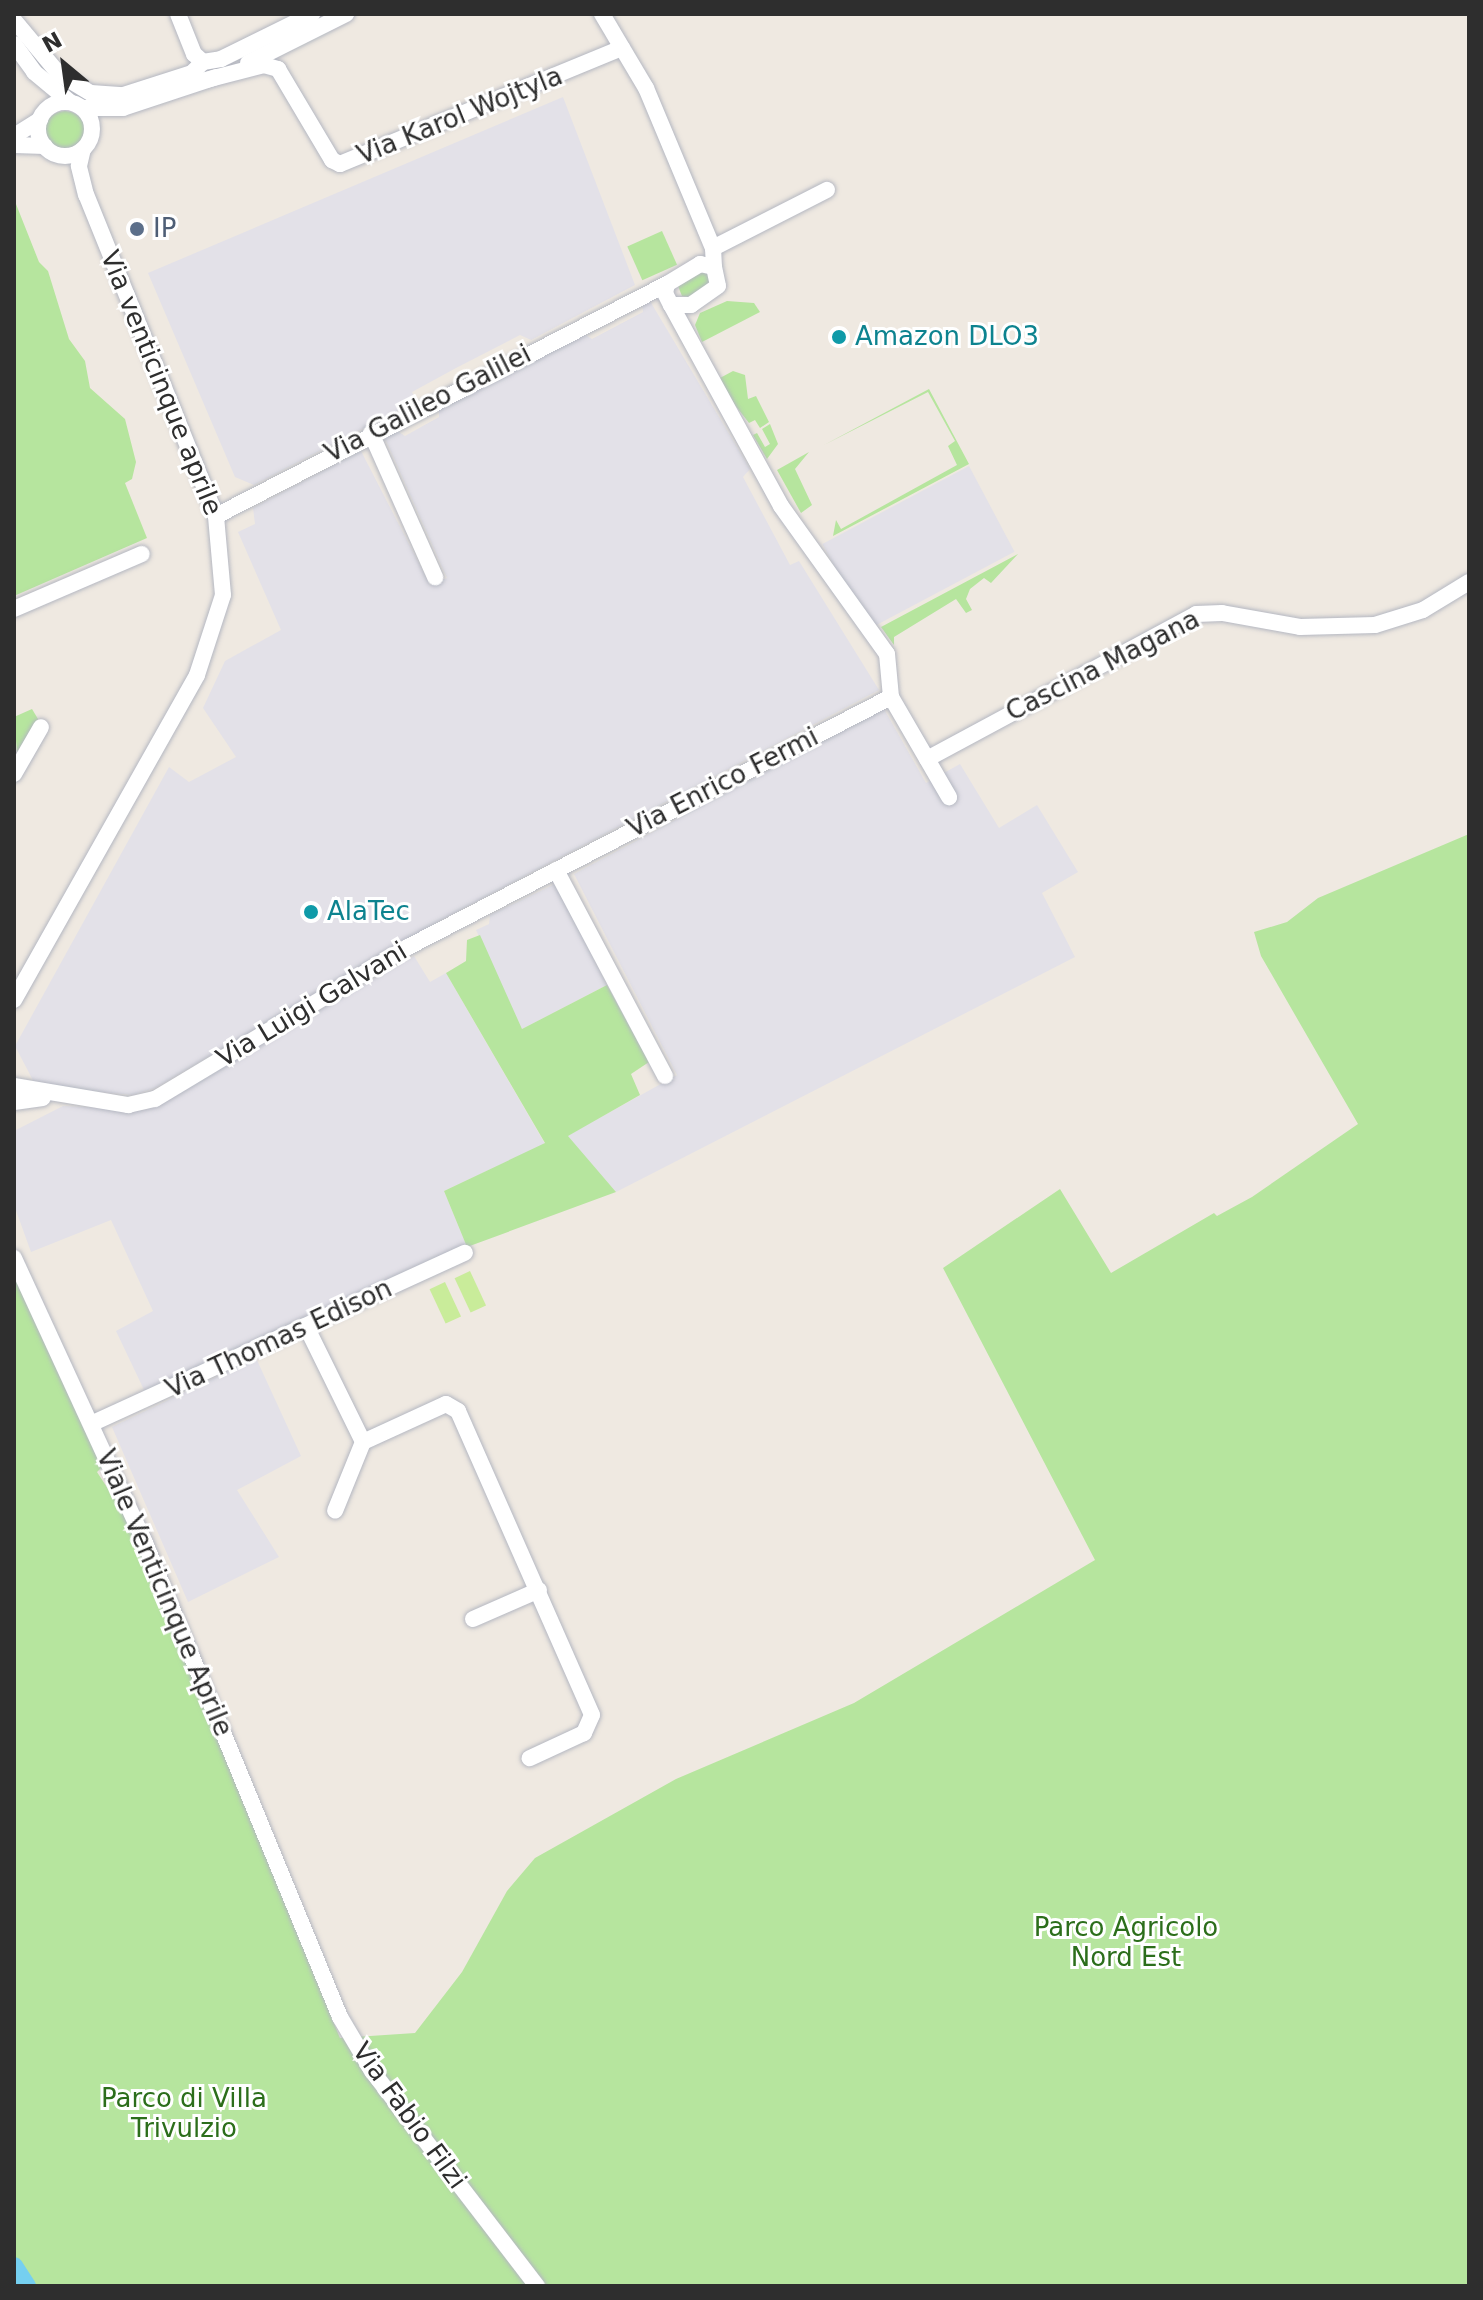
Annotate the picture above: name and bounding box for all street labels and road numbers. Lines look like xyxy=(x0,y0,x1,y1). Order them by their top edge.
street label: Via Karol Wojtyla xyxy=(353,61,567,171)
street label: Via venticinque aprile xyxy=(94,246,228,520)
street label: Via Galileo Galilei xyxy=(320,338,536,470)
street label: Cascina Magana xyxy=(1001,604,1205,728)
street label: Via Enrico Fermi xyxy=(622,721,824,845)
street label: Via Luigi Galvani xyxy=(211,936,413,1074)
street label: Via Thomas Edison xyxy=(161,1273,397,1405)
street label: Viale Venticinque Aprile xyxy=(89,1445,239,1741)
street label: Via Fabio Filzi xyxy=(345,2037,473,2195)

